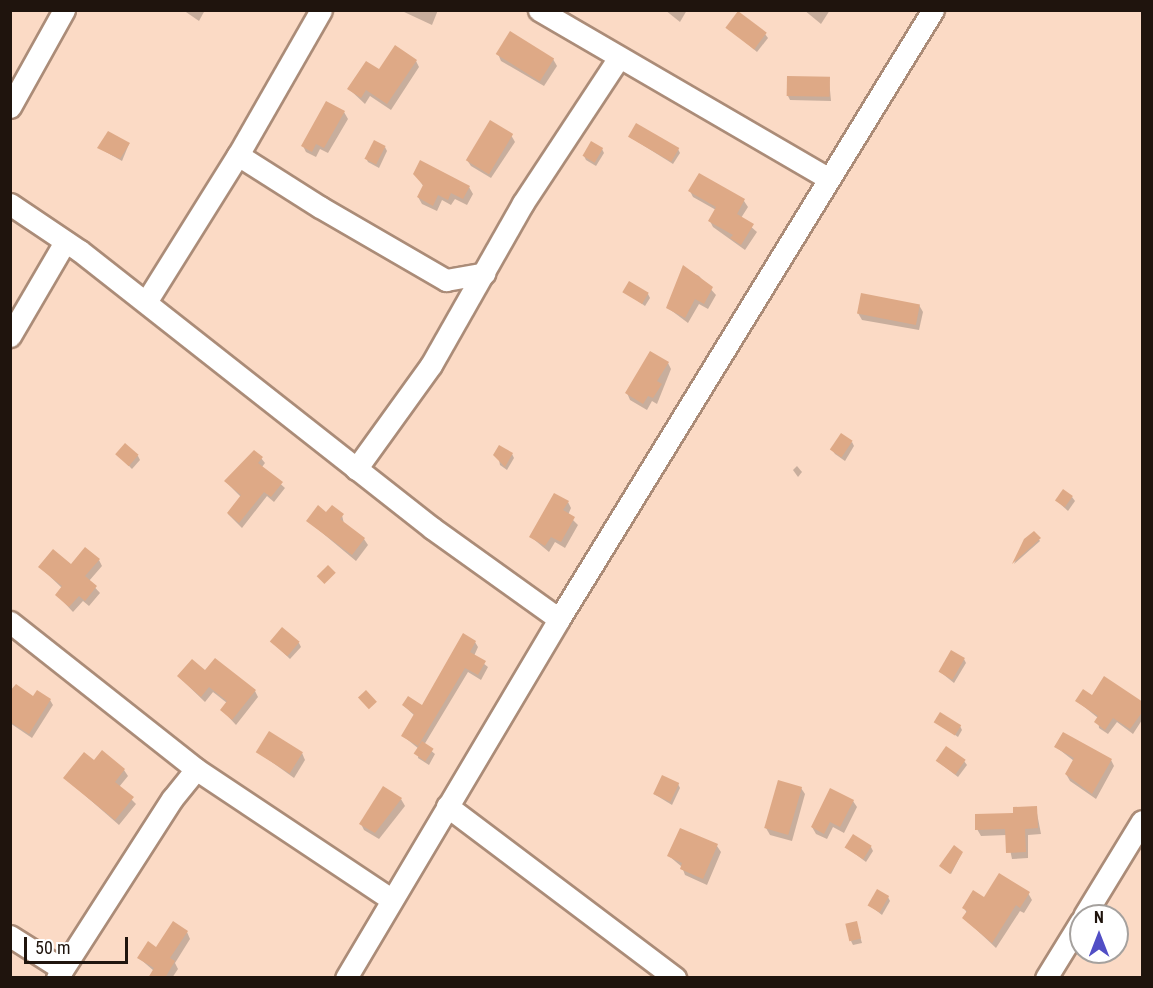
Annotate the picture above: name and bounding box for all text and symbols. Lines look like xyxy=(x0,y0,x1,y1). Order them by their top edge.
north arrow xyxy=(1069,904,1129,964)
text: N xyxy=(1094,908,1104,927)
scale bar xyxy=(27,925,130,963)
text: 50 m xyxy=(35,937,70,958)

